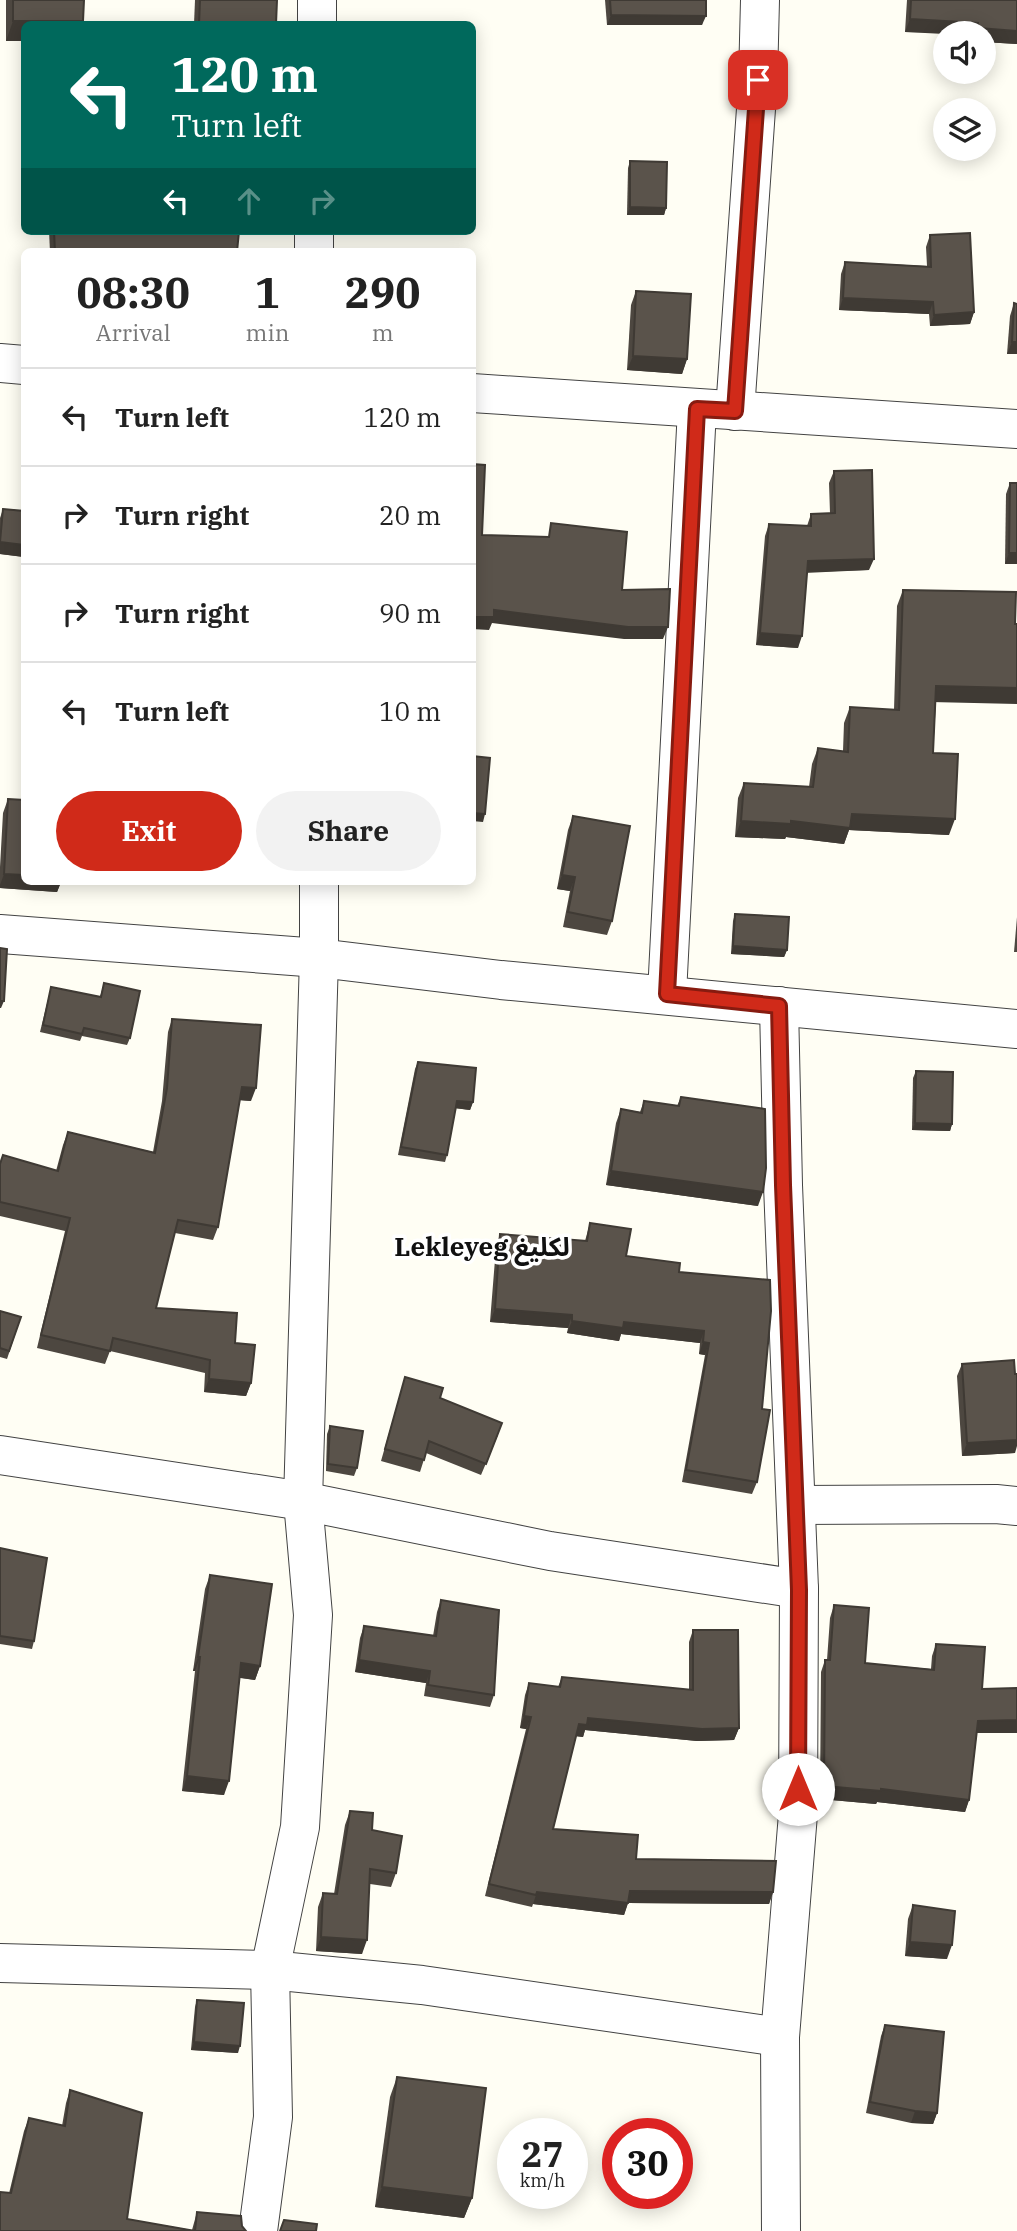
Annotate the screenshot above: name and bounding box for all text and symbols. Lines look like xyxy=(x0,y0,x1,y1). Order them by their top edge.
map controls xyxy=(933,21,996,161)
button: sound xyxy=(933,21,996,84)
text: 120 m xyxy=(171,42,318,105)
icon: left xyxy=(56,49,147,140)
pin xyxy=(728,50,788,110)
icon: arrive xyxy=(739,61,777,99)
button: layers xyxy=(933,98,996,161)
text: Turn left xyxy=(171,104,302,146)
icon: left xyxy=(157,182,195,220)
icon: ahead xyxy=(230,182,268,220)
icon: right xyxy=(303,182,341,220)
text: 08:30 xyxy=(76,265,190,320)
text: 1 xyxy=(255,265,280,320)
text: 290 xyxy=(345,265,420,320)
text: Arrival xyxy=(96,317,171,347)
text: min xyxy=(246,317,289,347)
text: m xyxy=(372,317,394,347)
icon: left xyxy=(56,398,94,436)
text: Turn left xyxy=(115,400,229,434)
text: 120 m xyxy=(363,400,441,434)
icon: right xyxy=(56,496,94,534)
text: Turn right xyxy=(115,498,249,532)
text: 20 m xyxy=(379,498,441,532)
icon: right xyxy=(56,594,94,632)
text: Turn right xyxy=(115,596,249,630)
text: 90 m xyxy=(379,596,441,630)
icon: left xyxy=(56,692,94,730)
text: Turn left xyxy=(115,694,229,728)
text: 10 m xyxy=(379,694,441,728)
button: Exit xyxy=(56,791,242,871)
button: Share xyxy=(256,791,441,871)
district label: Lekleyeg لكليغ xyxy=(394,1229,570,1266)
position arrow xyxy=(761,1752,835,1826)
speed limit sign: 30 xyxy=(602,2118,693,2209)
text: 27 xyxy=(521,2131,564,2177)
text: km/h xyxy=(520,2169,565,2192)

